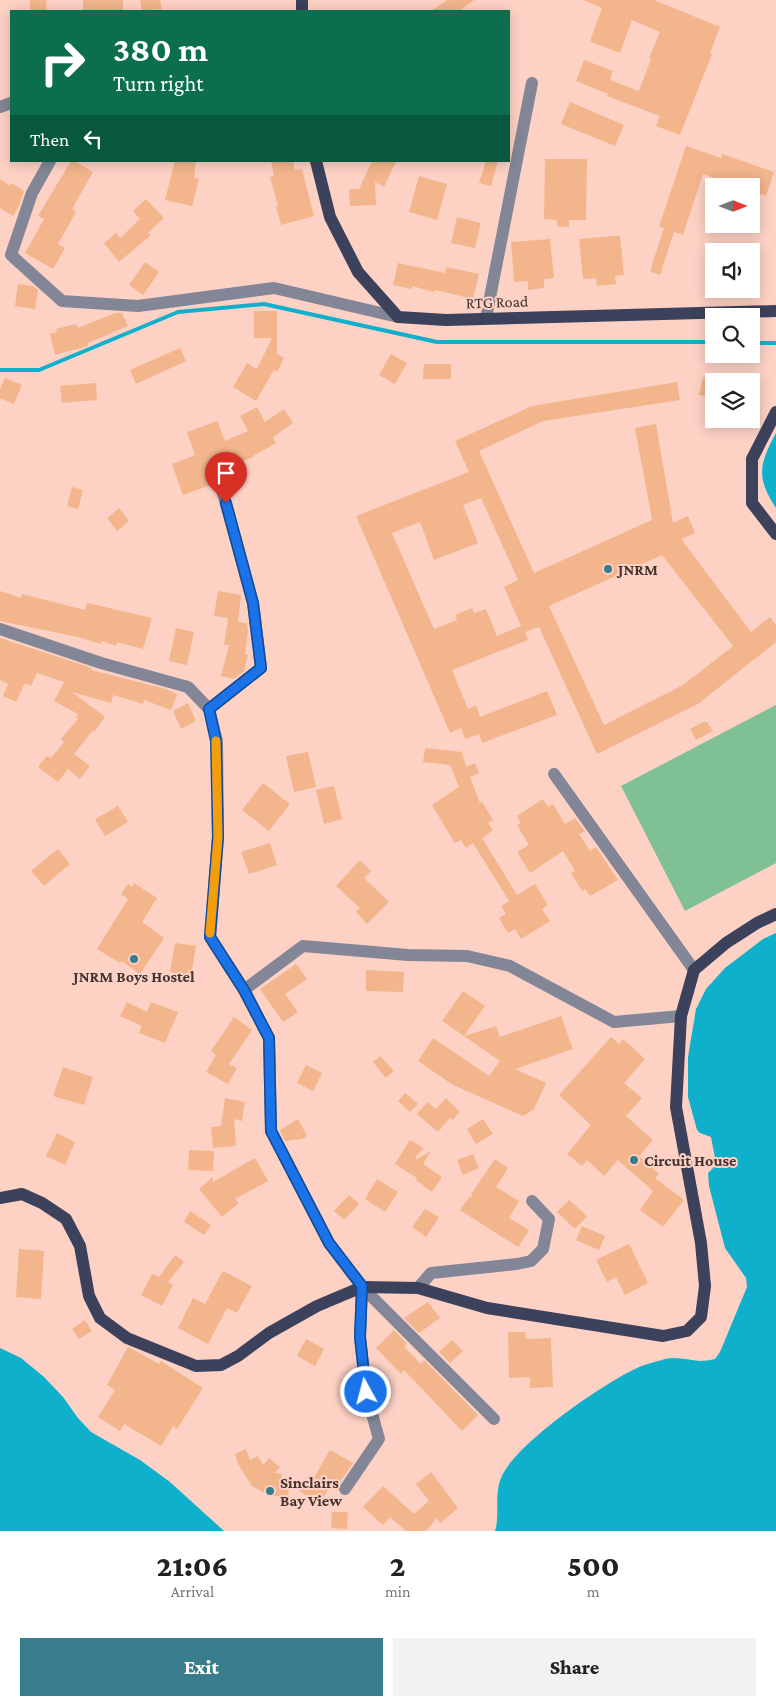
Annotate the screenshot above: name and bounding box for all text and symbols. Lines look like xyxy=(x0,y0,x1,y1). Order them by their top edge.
icon: right xyxy=(30,30,95,95)
text: 380 m xyxy=(113,30,208,69)
text: Turn right xyxy=(113,71,204,96)
icon: left xyxy=(79,125,107,153)
text: Then xyxy=(30,129,69,150)
north arrow xyxy=(705,178,760,232)
map controls xyxy=(705,178,760,428)
button: sound xyxy=(705,243,760,298)
street label: RTG Road xyxy=(465,292,529,312)
button: search xyxy=(705,308,760,363)
button: layers xyxy=(705,373,760,428)
pin xyxy=(205,452,247,503)
icon: arrive xyxy=(212,459,240,487)
place label: JNRM xyxy=(616,561,658,578)
marker: JNRM xyxy=(602,563,614,575)
marker: JNRM Boys Hostel xyxy=(128,953,140,965)
place label: JNRM Boys Hostel xyxy=(71,968,195,985)
place label: Circuit House xyxy=(644,1152,737,1169)
marker: Circuit House xyxy=(628,1154,640,1166)
position arrow xyxy=(339,1365,391,1417)
place label: Sinclairs Bay View xyxy=(280,1474,342,1509)
marker: Sinclairs Bay View xyxy=(264,1485,276,1497)
text: 21:06 xyxy=(157,1549,228,1582)
text: 2 xyxy=(390,1549,406,1582)
text: 500 xyxy=(567,1549,619,1582)
text: Arrival xyxy=(171,1583,214,1600)
text: min xyxy=(385,1583,411,1600)
text: m xyxy=(587,1583,600,1600)
button: Exit xyxy=(20,1638,383,1696)
button: Share xyxy=(393,1638,756,1696)

